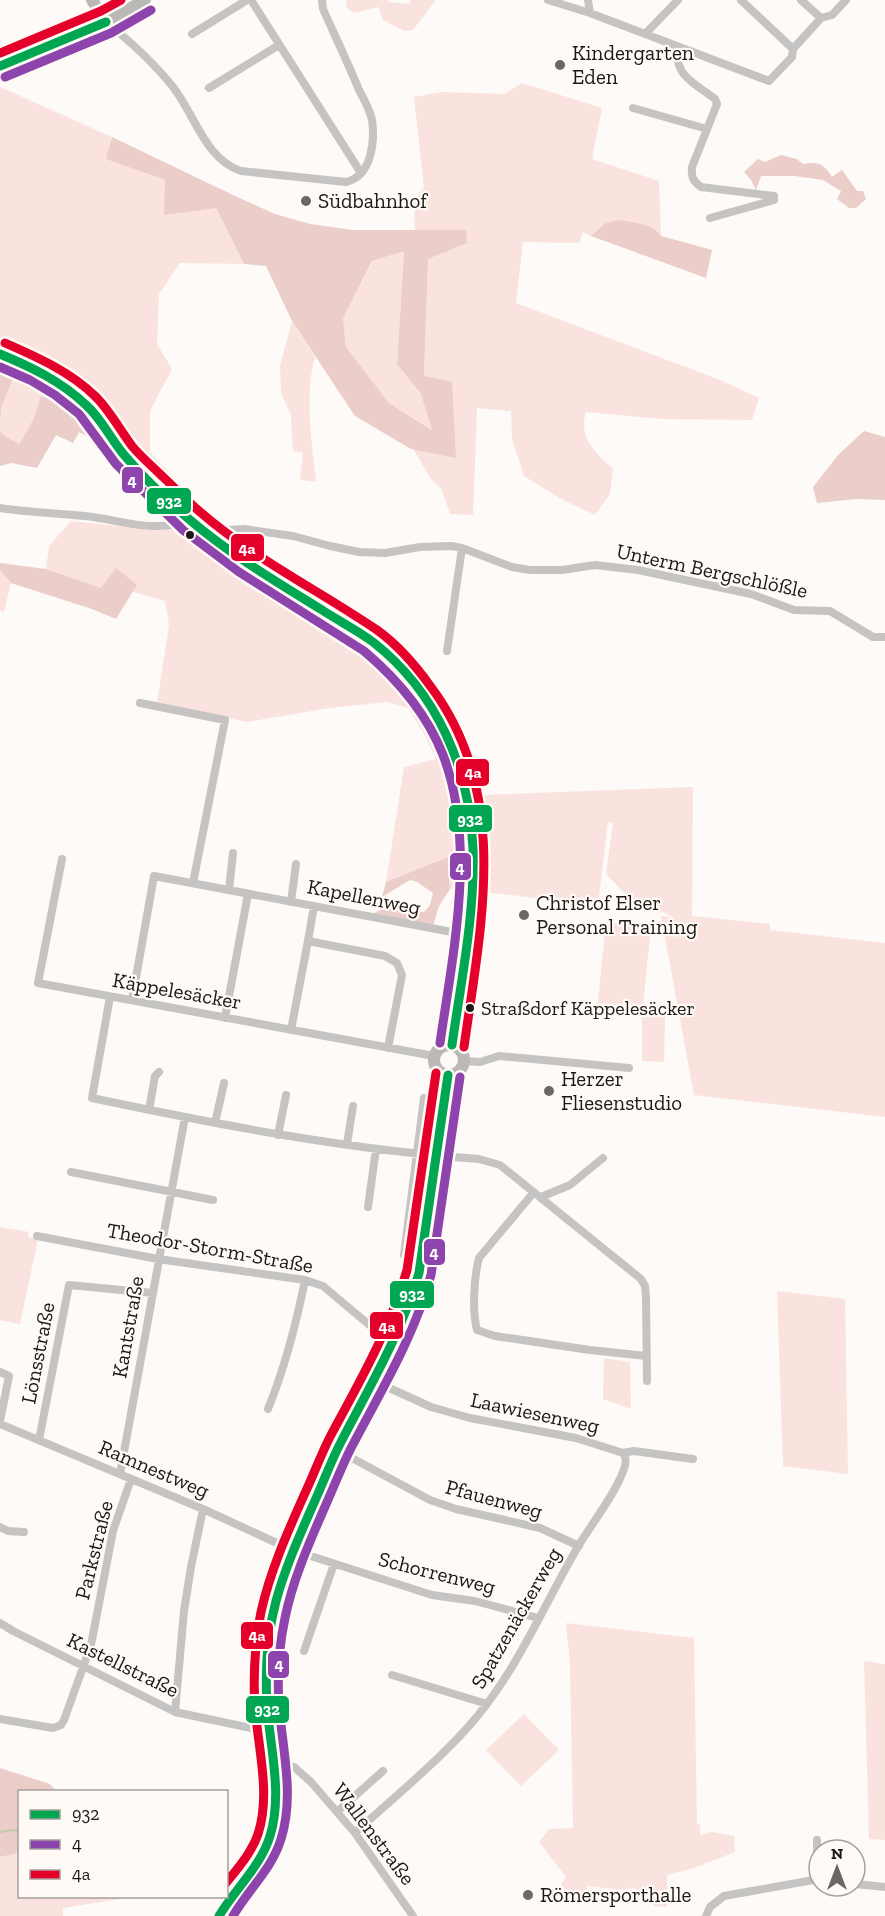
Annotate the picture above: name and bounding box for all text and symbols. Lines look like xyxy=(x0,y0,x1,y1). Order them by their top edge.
place label: Kindergarten Eden xyxy=(572,40,694,89)
marker: Kindergarten Eden xyxy=(553,58,567,72)
place label: Südbahnhof xyxy=(318,188,428,213)
marker: Südbahnhof xyxy=(299,194,313,208)
line badge: 4 xyxy=(121,466,144,494)
text: 4 xyxy=(127,471,137,490)
line badge: 932 xyxy=(146,487,192,515)
text: 932 xyxy=(156,492,182,511)
unlabelled marker xyxy=(184,529,196,541)
line badge: 4a xyxy=(230,533,265,562)
street label: Unterm Bergschlößle xyxy=(614,538,810,603)
text: 4a xyxy=(238,539,256,558)
line badge: 4a xyxy=(455,758,490,787)
text: 4a xyxy=(464,763,482,782)
line badge: 932 xyxy=(448,804,493,833)
text: 932 xyxy=(457,810,483,829)
line badge: 4 xyxy=(449,852,472,881)
text: 4 xyxy=(455,858,465,877)
street label: Kapellenweg xyxy=(305,873,423,920)
place label: Christof Elser Personal Training xyxy=(536,890,698,939)
marker: Christof Elser Personal Training xyxy=(517,908,531,922)
street label: Käppelesäcker xyxy=(111,967,243,1014)
place label: Straßdorf Käppelesäcker xyxy=(481,996,695,1020)
marker: Straßdorf Käppelesäcker xyxy=(464,1002,476,1014)
place label: Herzer Fliesenstudio xyxy=(561,1066,682,1115)
marker: Herzer Fliesenstudio xyxy=(542,1084,556,1098)
street label: Theodor-Storm-Straße xyxy=(105,1217,315,1278)
line badge: 4 xyxy=(423,1238,446,1266)
text: 4 xyxy=(429,1243,439,1262)
street label: Kantstraße xyxy=(106,1274,149,1380)
line badge: 932 xyxy=(389,1280,435,1309)
text: 932 xyxy=(399,1285,425,1304)
street label: Lönsstraße xyxy=(15,1300,60,1406)
line badge: 4a xyxy=(369,1311,404,1340)
text: 4a xyxy=(378,1317,396,1336)
street label: Laawiesenweg xyxy=(468,1387,602,1438)
street label: Ramnestweg xyxy=(95,1434,214,1503)
street label: Pfauenweg xyxy=(443,1474,546,1524)
street label: Parkstraße xyxy=(69,1498,118,1602)
street label: Spatzenäckerweg xyxy=(465,1542,566,1693)
street label: Schorrenweg xyxy=(376,1546,499,1599)
line badge: 4a xyxy=(240,1621,274,1650)
text: 4a xyxy=(248,1626,266,1645)
street label: Kastellstraße xyxy=(63,1627,183,1702)
line badge: 4 xyxy=(267,1650,290,1679)
text: 4 xyxy=(274,1655,284,1674)
line badge: 932 xyxy=(245,1695,290,1724)
text: 932 xyxy=(254,1700,280,1719)
street label: Wallenstraße xyxy=(328,1778,421,1890)
legend xyxy=(18,1790,228,1898)
text: 932 xyxy=(72,1803,100,1825)
text: 4 xyxy=(72,1833,82,1855)
north arrow xyxy=(807,1838,867,1898)
text: N xyxy=(831,1844,843,1863)
text: 4a xyxy=(72,1863,91,1885)
place label: Römersporthalle xyxy=(540,1882,691,1907)
marker: Römersporthalle xyxy=(521,1888,535,1902)

